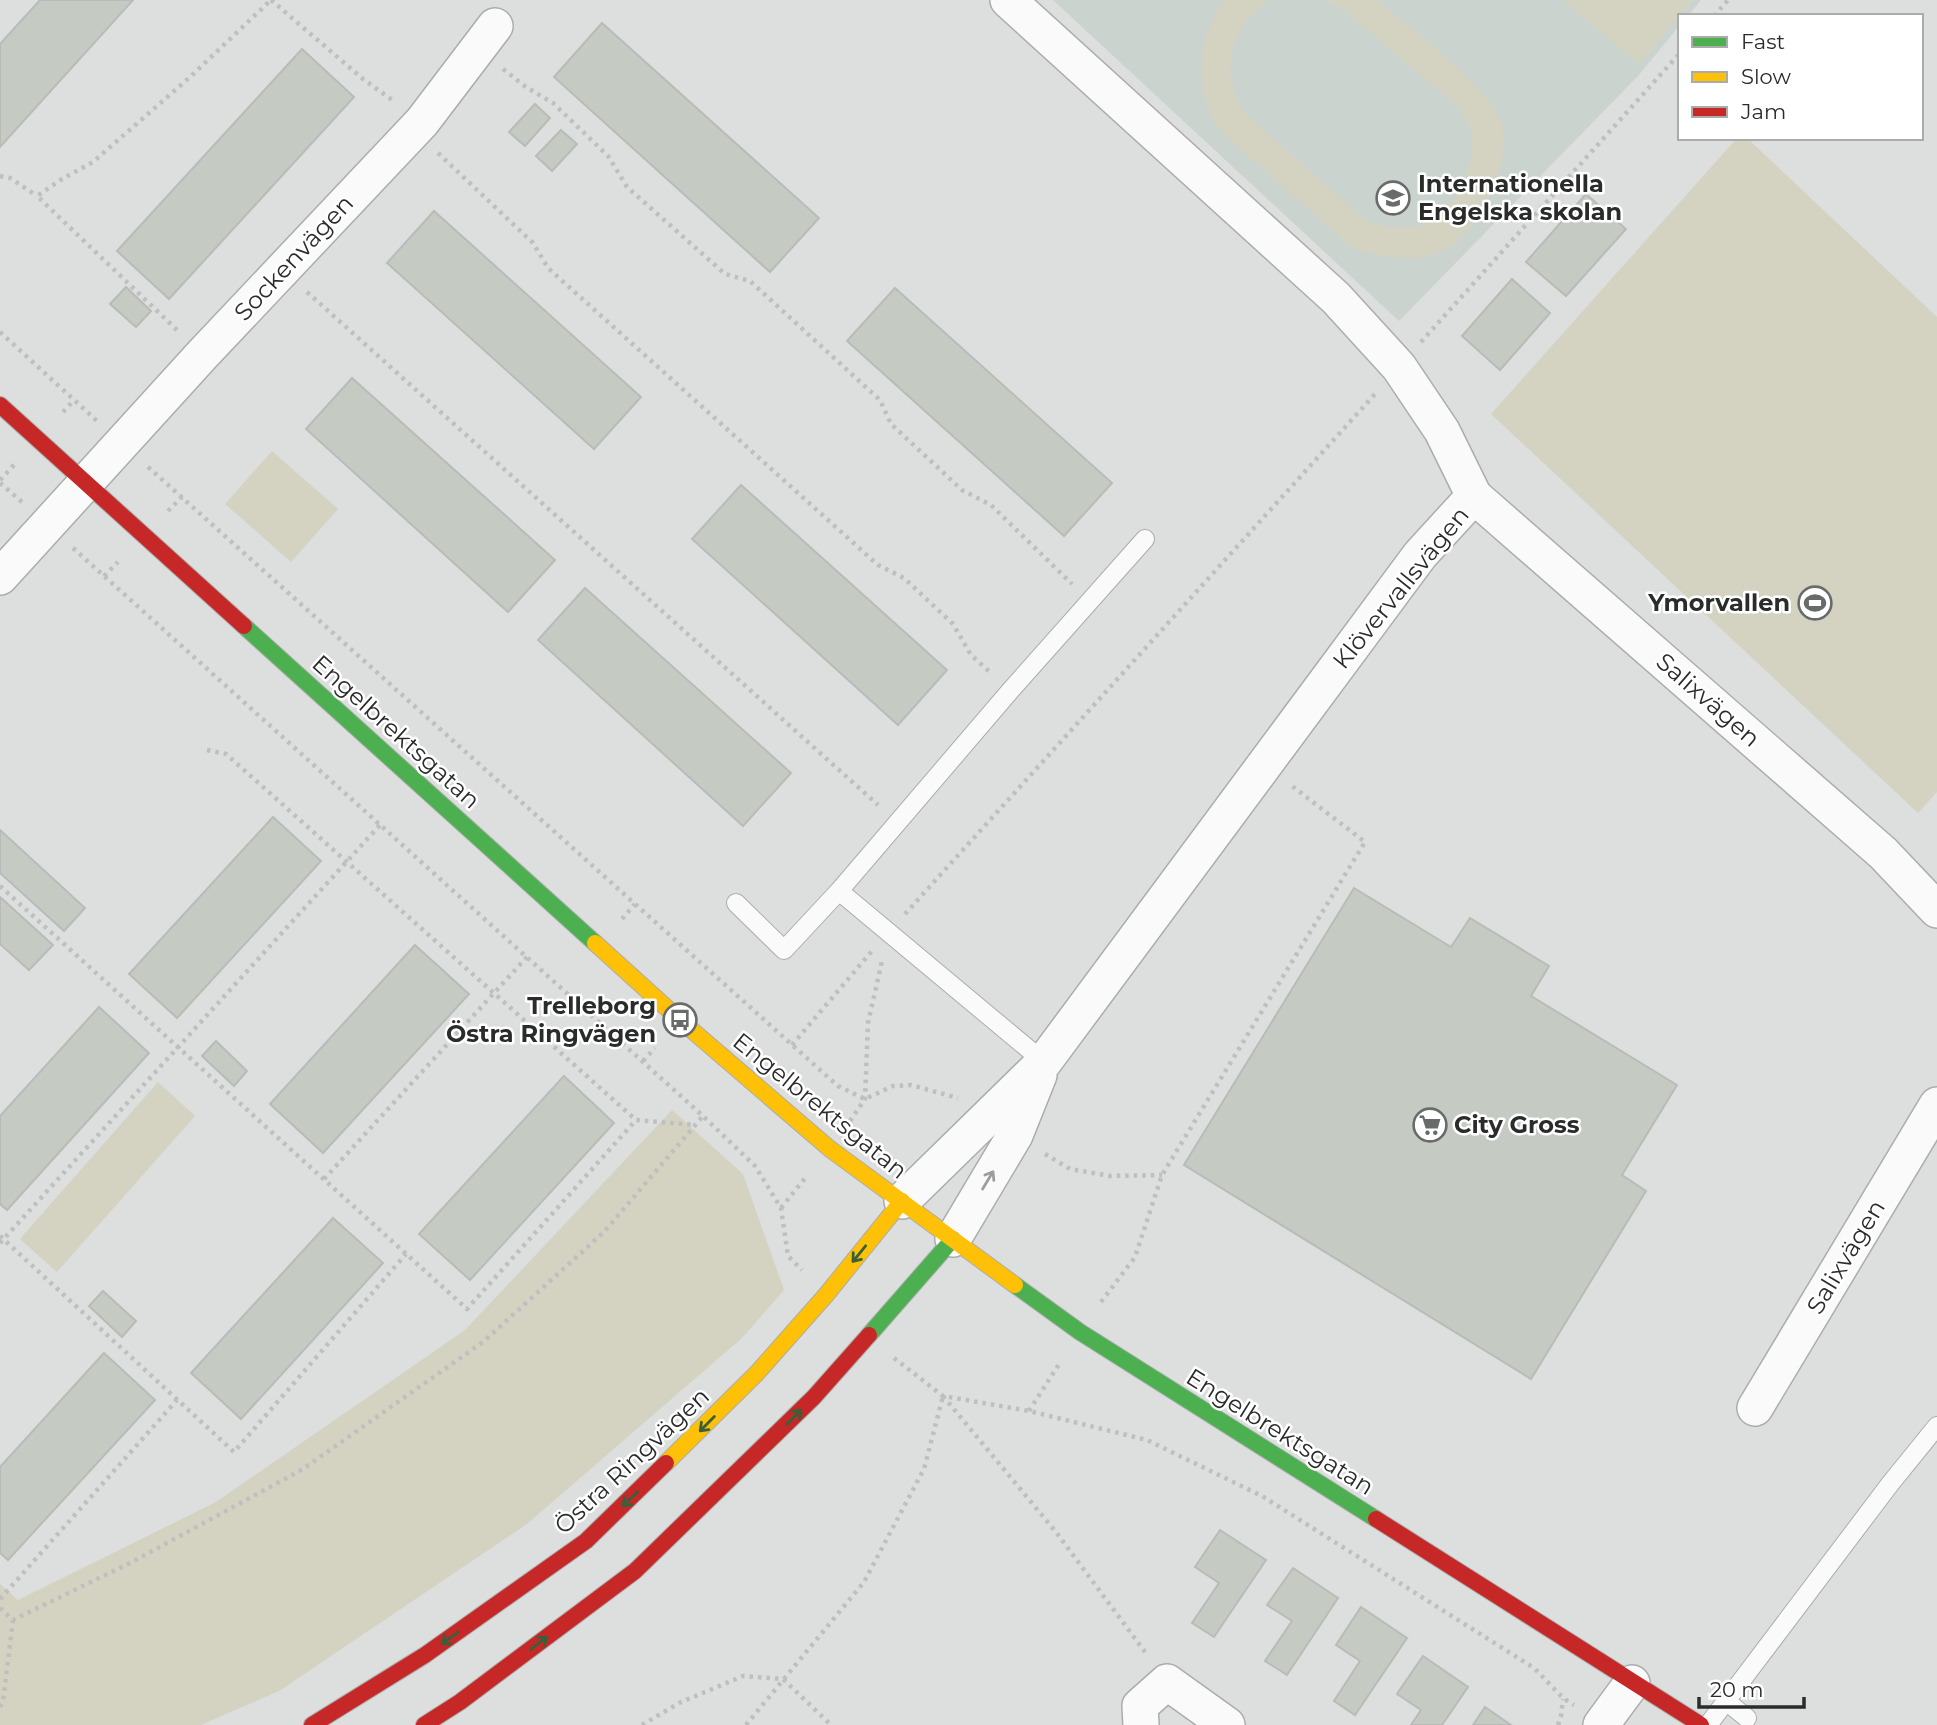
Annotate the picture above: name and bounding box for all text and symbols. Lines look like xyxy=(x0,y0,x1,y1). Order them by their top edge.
legend xyxy=(1678,14,1923,140)
text: Fast xyxy=(1741,29,1785,54)
text: Slow xyxy=(1741,64,1791,89)
text: Jam xyxy=(1740,99,1786,124)
place label: Internationella Engelska skolan xyxy=(1418,169,1622,226)
school or university icon: Internationella Engelska skolan xyxy=(1374,179,1412,217)
street label: Sockenvägen xyxy=(228,189,359,327)
street label: Klövervallsvägen xyxy=(1326,501,1475,675)
sports icon: Ymorvallen xyxy=(1796,584,1834,622)
place label: Ymorvallen xyxy=(1647,588,1790,617)
street label: Salixvägen xyxy=(1651,647,1766,753)
street label: Engelbrektsgatan xyxy=(306,649,486,815)
place label: Trelleborg Östra Ringvägen xyxy=(446,991,656,1048)
bus stop icon: Trelleborg Östra Ringvägen xyxy=(661,1001,699,1039)
street label: Engelbrektsgatan xyxy=(727,1026,913,1185)
supermarket icon: City Gross xyxy=(1411,1106,1449,1144)
place label: City Gross xyxy=(1454,1110,1580,1139)
one-way arrow xyxy=(981,1171,995,1191)
street label: Salixvägen xyxy=(1800,1194,1891,1319)
one-way arrow xyxy=(851,1245,866,1263)
street label: Engelbrektsgatan xyxy=(1181,1362,1379,1501)
street label: Östra Ringvägen xyxy=(548,1381,715,1540)
one-way arrow xyxy=(785,1409,802,1426)
one-way arrow xyxy=(699,1415,716,1432)
one-way arrow xyxy=(622,1491,639,1508)
one-way arrow xyxy=(441,1631,460,1645)
one-way arrow xyxy=(529,1635,548,1650)
scale bar xyxy=(1699,1666,1804,1710)
text: 20 m xyxy=(1710,1677,1764,1702)

